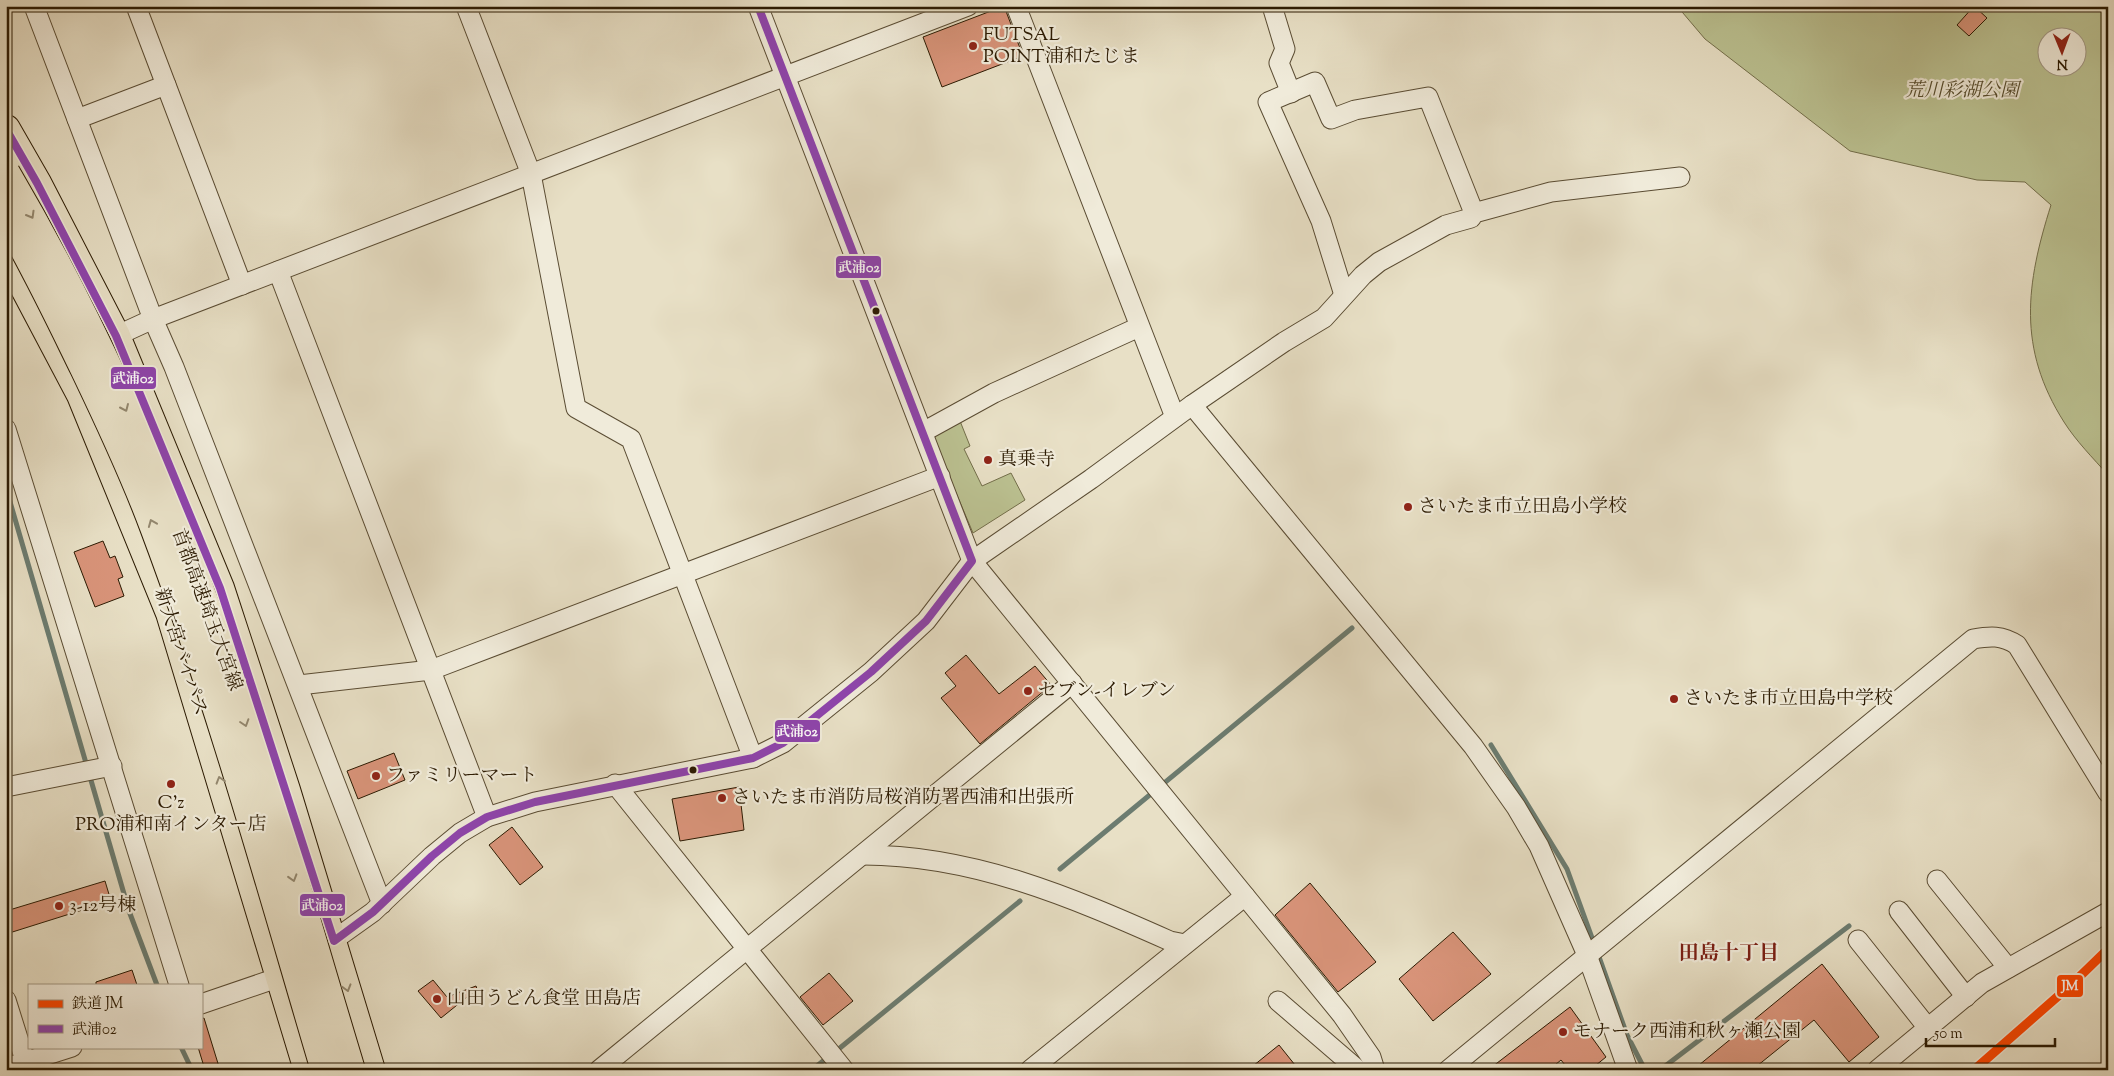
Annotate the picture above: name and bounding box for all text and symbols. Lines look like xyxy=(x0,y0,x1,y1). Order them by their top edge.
place label: FUTSAL POINT浦和たじま xyxy=(983,22,1140,71)
north arrow xyxy=(2036,28,2086,78)
marker: FUTSAL POINT浦和たじま xyxy=(967,40,979,52)
text: N xyxy=(2056,53,2068,73)
park label: 荒川彩湖公園 xyxy=(1905,78,2022,105)
one-way arrow xyxy=(24,209,34,218)
line badge: 武浦02 xyxy=(835,255,882,279)
text: 武浦02 xyxy=(838,259,880,279)
unlabelled marker xyxy=(871,306,881,316)
line badge: 武浦02 xyxy=(110,366,157,390)
text: 武浦02 xyxy=(112,370,154,390)
one-way arrow xyxy=(118,403,129,412)
place label: 真乗寺 xyxy=(998,447,1055,474)
marker: 真乗寺 xyxy=(982,454,994,466)
place label: さいたま市立田島小学校 xyxy=(1418,494,1627,521)
marker: さいたま市立田島小学校 xyxy=(1402,501,1414,513)
one-way arrow xyxy=(148,519,159,528)
street label: 首都高速埼玉大宮線 xyxy=(164,525,248,695)
street label: 新大宮バイパス xyxy=(147,585,213,719)
place label: セブン-イレブン xyxy=(1038,678,1176,705)
marker: セブン-イレブン xyxy=(1022,685,1034,697)
place label: さいたま市立田島中学校 xyxy=(1684,686,1893,713)
marker: さいたま市立田島中学校 xyxy=(1668,693,1680,705)
one-way arrow xyxy=(239,719,249,727)
line badge: 武浦02 xyxy=(774,719,821,743)
text: 武浦02 xyxy=(776,723,818,743)
place label: ファミリーマート xyxy=(386,763,538,790)
unlabelled marker xyxy=(688,765,698,775)
marker: ファミリーマート xyxy=(370,770,382,782)
one-way arrow xyxy=(216,776,226,785)
marker: C'z PRO浦和南インター店 xyxy=(165,778,177,790)
place label: さいたま市消防局桜消防署西浦和出張所 xyxy=(732,785,1074,812)
place label: C'z PRO浦和南インター店 xyxy=(75,790,267,839)
marker: さいたま市消防局桜消防署西浦和出張所 xyxy=(716,792,728,804)
one-way arrow xyxy=(287,874,297,882)
place label: 3-12号棟 xyxy=(69,893,136,920)
line badge: 武浦02 xyxy=(299,893,346,917)
text: 武浦02 xyxy=(301,897,343,917)
marker: 3-12号棟 xyxy=(53,900,65,912)
district label: 田島十丁目 xyxy=(1679,940,1779,969)
line badge: JM xyxy=(2056,974,2084,998)
text: JM xyxy=(2061,977,2079,997)
one-way arrow xyxy=(342,983,352,992)
legend xyxy=(28,984,202,1048)
place label: 山田うどん食堂 田島店 xyxy=(447,986,641,1013)
marker: 山田うどん食堂 田島店 xyxy=(431,993,443,1005)
text: 鉄道 JM xyxy=(72,994,124,1015)
scale bar xyxy=(1926,1016,2055,1048)
place label: モナーク西浦和秋ヶ瀬公園 xyxy=(1573,1019,1801,1046)
text: 武浦02 xyxy=(72,1020,117,1041)
text: 50 m xyxy=(1933,1024,1963,1045)
marker: モナーク西浦和秋ヶ瀬公園 xyxy=(1557,1026,1569,1038)

